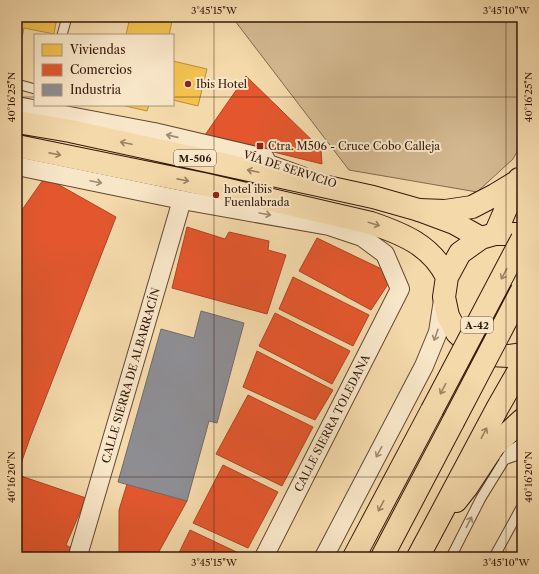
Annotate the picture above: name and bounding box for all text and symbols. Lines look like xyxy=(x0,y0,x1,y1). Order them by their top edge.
text: 3°45'15"W xyxy=(191,4,238,17)
text: 3°45'10"W xyxy=(483,4,530,17)
legend xyxy=(34,34,174,106)
text: Viviendas xyxy=(69,42,125,57)
text: Comercios xyxy=(70,62,132,77)
text: 40°16'25"N xyxy=(5,72,18,122)
text: 40°16'25"N xyxy=(522,72,535,122)
place label: Ibis Hotel xyxy=(196,77,248,91)
marker: Ibis Hotel xyxy=(183,79,193,89)
text: Industria xyxy=(70,82,122,97)
one-way arrow xyxy=(166,131,179,139)
one-way arrow xyxy=(120,139,133,147)
place label: Ctra. M506 - Cruce Cobo Calleja xyxy=(268,139,440,153)
marker: Ctra. M506 - Cruce Cobo Calleja xyxy=(255,141,265,151)
street label: VÍA DE SERVICIO xyxy=(241,147,339,191)
one-way arrow xyxy=(48,150,61,158)
road number: M-506 xyxy=(174,150,216,166)
one-way arrow xyxy=(247,166,260,174)
one-way arrow xyxy=(176,176,189,184)
one-way arrow xyxy=(89,178,102,186)
place label: hotel ibis Fuenlabrada xyxy=(224,182,290,209)
marker: hotel ibis Fuenlabrada xyxy=(211,190,221,200)
one-way arrow xyxy=(258,211,271,219)
one-way arrow xyxy=(367,221,380,228)
one-way arrow xyxy=(500,268,507,280)
street label: CALLE SIERRA DE ALBARRACÍN xyxy=(98,286,163,465)
road number: A-42 xyxy=(461,317,493,333)
one-way arrow xyxy=(432,329,439,342)
street label: CALLE SIERRA TOLEDANA xyxy=(291,351,373,494)
one-way arrow xyxy=(439,383,446,395)
one-way arrow xyxy=(481,428,488,440)
one-way arrow xyxy=(375,446,383,458)
text: 40°16'20"N xyxy=(5,451,18,503)
text: 40°16'20"N xyxy=(522,451,535,503)
one-way arrow xyxy=(377,500,384,512)
one-way arrow xyxy=(465,516,473,528)
text: 3°45'15"W xyxy=(191,556,238,569)
text: 3°45'10"W xyxy=(483,556,530,569)

